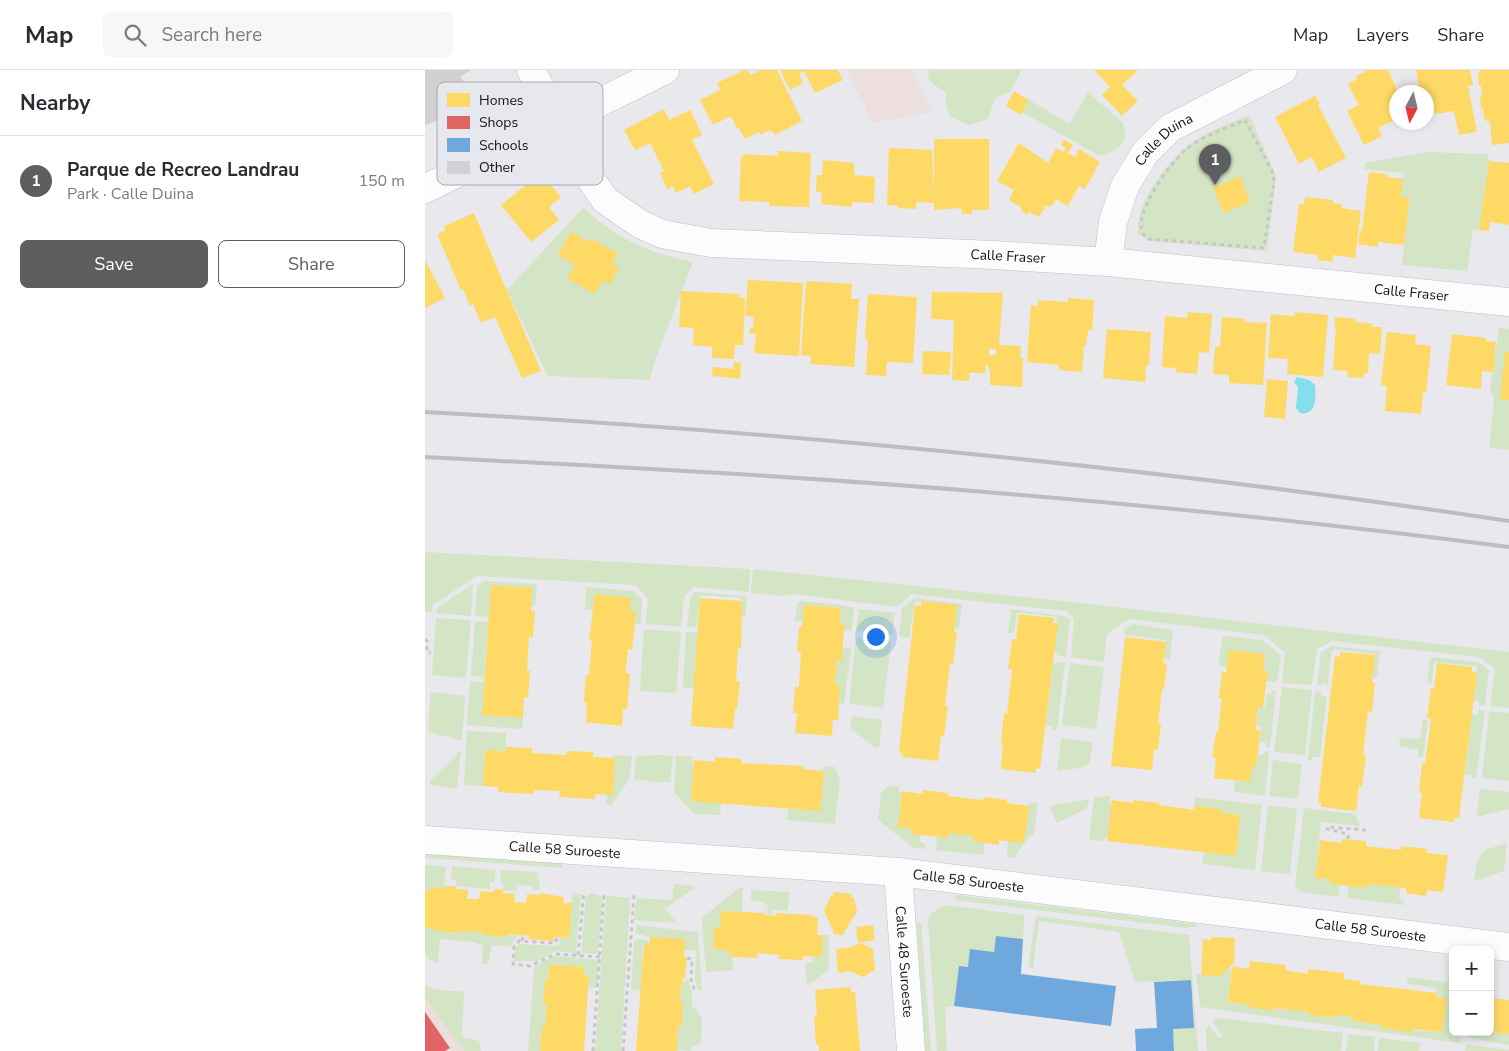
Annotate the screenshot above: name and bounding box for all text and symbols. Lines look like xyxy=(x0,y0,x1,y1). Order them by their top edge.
search box xyxy=(103,12,453,57)
text: Map xyxy=(25,19,73,51)
icon: search xyxy=(121,21,149,49)
text: Search here xyxy=(161,22,262,48)
text: Map xyxy=(1293,23,1328,47)
text: Layers xyxy=(1356,23,1409,47)
text: Share xyxy=(1437,23,1484,47)
legend xyxy=(437,82,603,185)
north arrow xyxy=(1389,85,1434,130)
text: Nearby xyxy=(20,89,90,117)
text: Homes xyxy=(479,91,524,110)
street label: Calle Duina xyxy=(1130,109,1196,170)
text: Shops xyxy=(479,113,519,132)
text: Schools xyxy=(479,136,529,155)
pin: 1 xyxy=(1199,144,1231,185)
text: Parque de Recreo Landrau xyxy=(67,157,299,183)
text: Other xyxy=(479,158,515,177)
text: 1 xyxy=(31,170,41,192)
text: 150 m xyxy=(358,170,405,192)
text: Park · Calle Duina xyxy=(67,183,194,205)
button: Save xyxy=(20,240,208,288)
button: Share xyxy=(218,240,405,288)
street label: Calle Fraser xyxy=(970,245,1046,268)
street label: Calle Fraser xyxy=(1373,280,1449,306)
your location xyxy=(863,624,889,650)
street label: Calle 58 Suroeste xyxy=(508,837,621,863)
street label: Calle 58 Suroeste xyxy=(912,865,1025,897)
street label: Calle 48 Suroeste xyxy=(890,905,918,1018)
street label: Calle 58 Suroeste xyxy=(1314,914,1427,947)
map controls xyxy=(1449,946,1494,1036)
button: + xyxy=(1449,946,1494,991)
button: − xyxy=(1449,991,1494,1036)

